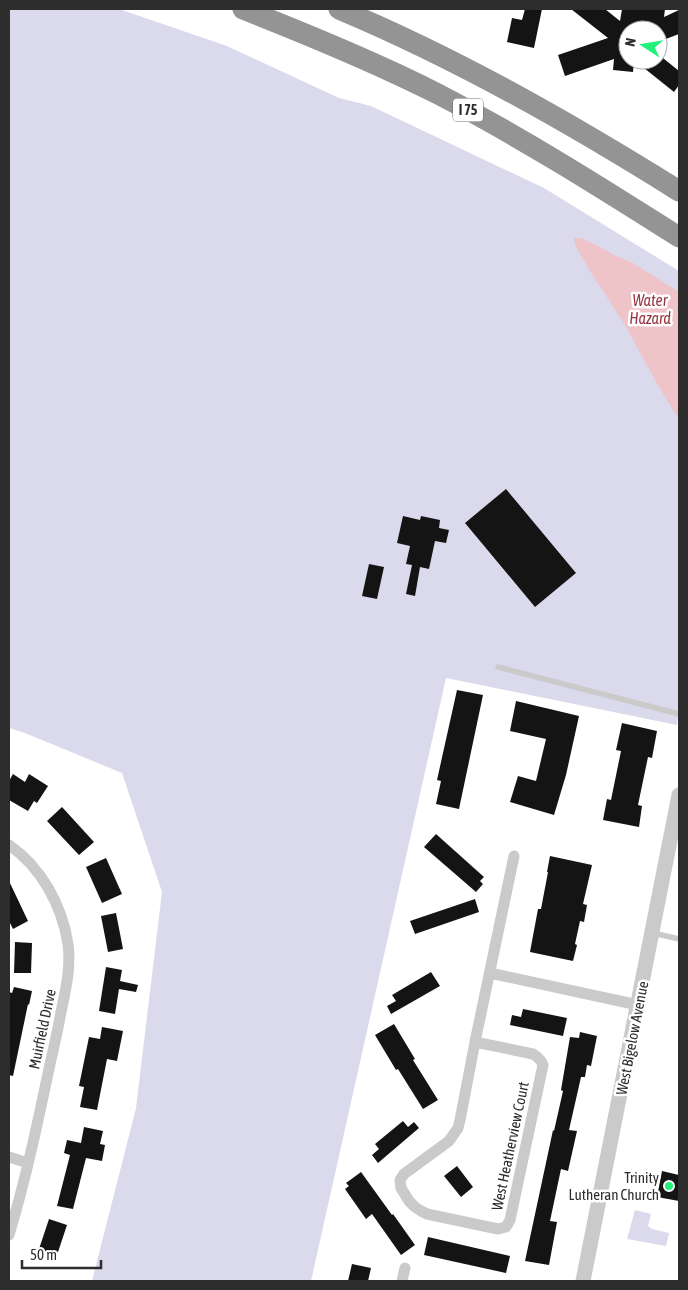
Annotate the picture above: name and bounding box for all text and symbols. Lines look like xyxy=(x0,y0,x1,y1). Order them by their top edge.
north arrow xyxy=(618,20,668,70)
text: N xyxy=(622,37,639,48)
road number: I 75 xyxy=(453,98,483,122)
water label: Water Hazard xyxy=(629,291,671,327)
street label: West Bigelow Avenue xyxy=(613,979,651,1096)
street label: Muirfield Drive xyxy=(25,987,59,1071)
street label: West Heatherview Court xyxy=(488,1080,532,1212)
place label: Trinity Lutheran Church xyxy=(569,1169,659,1203)
marker: Trinity Lutheran Church xyxy=(663,1180,675,1192)
scale bar xyxy=(22,1238,101,1270)
text: 50 m xyxy=(30,1246,57,1263)

